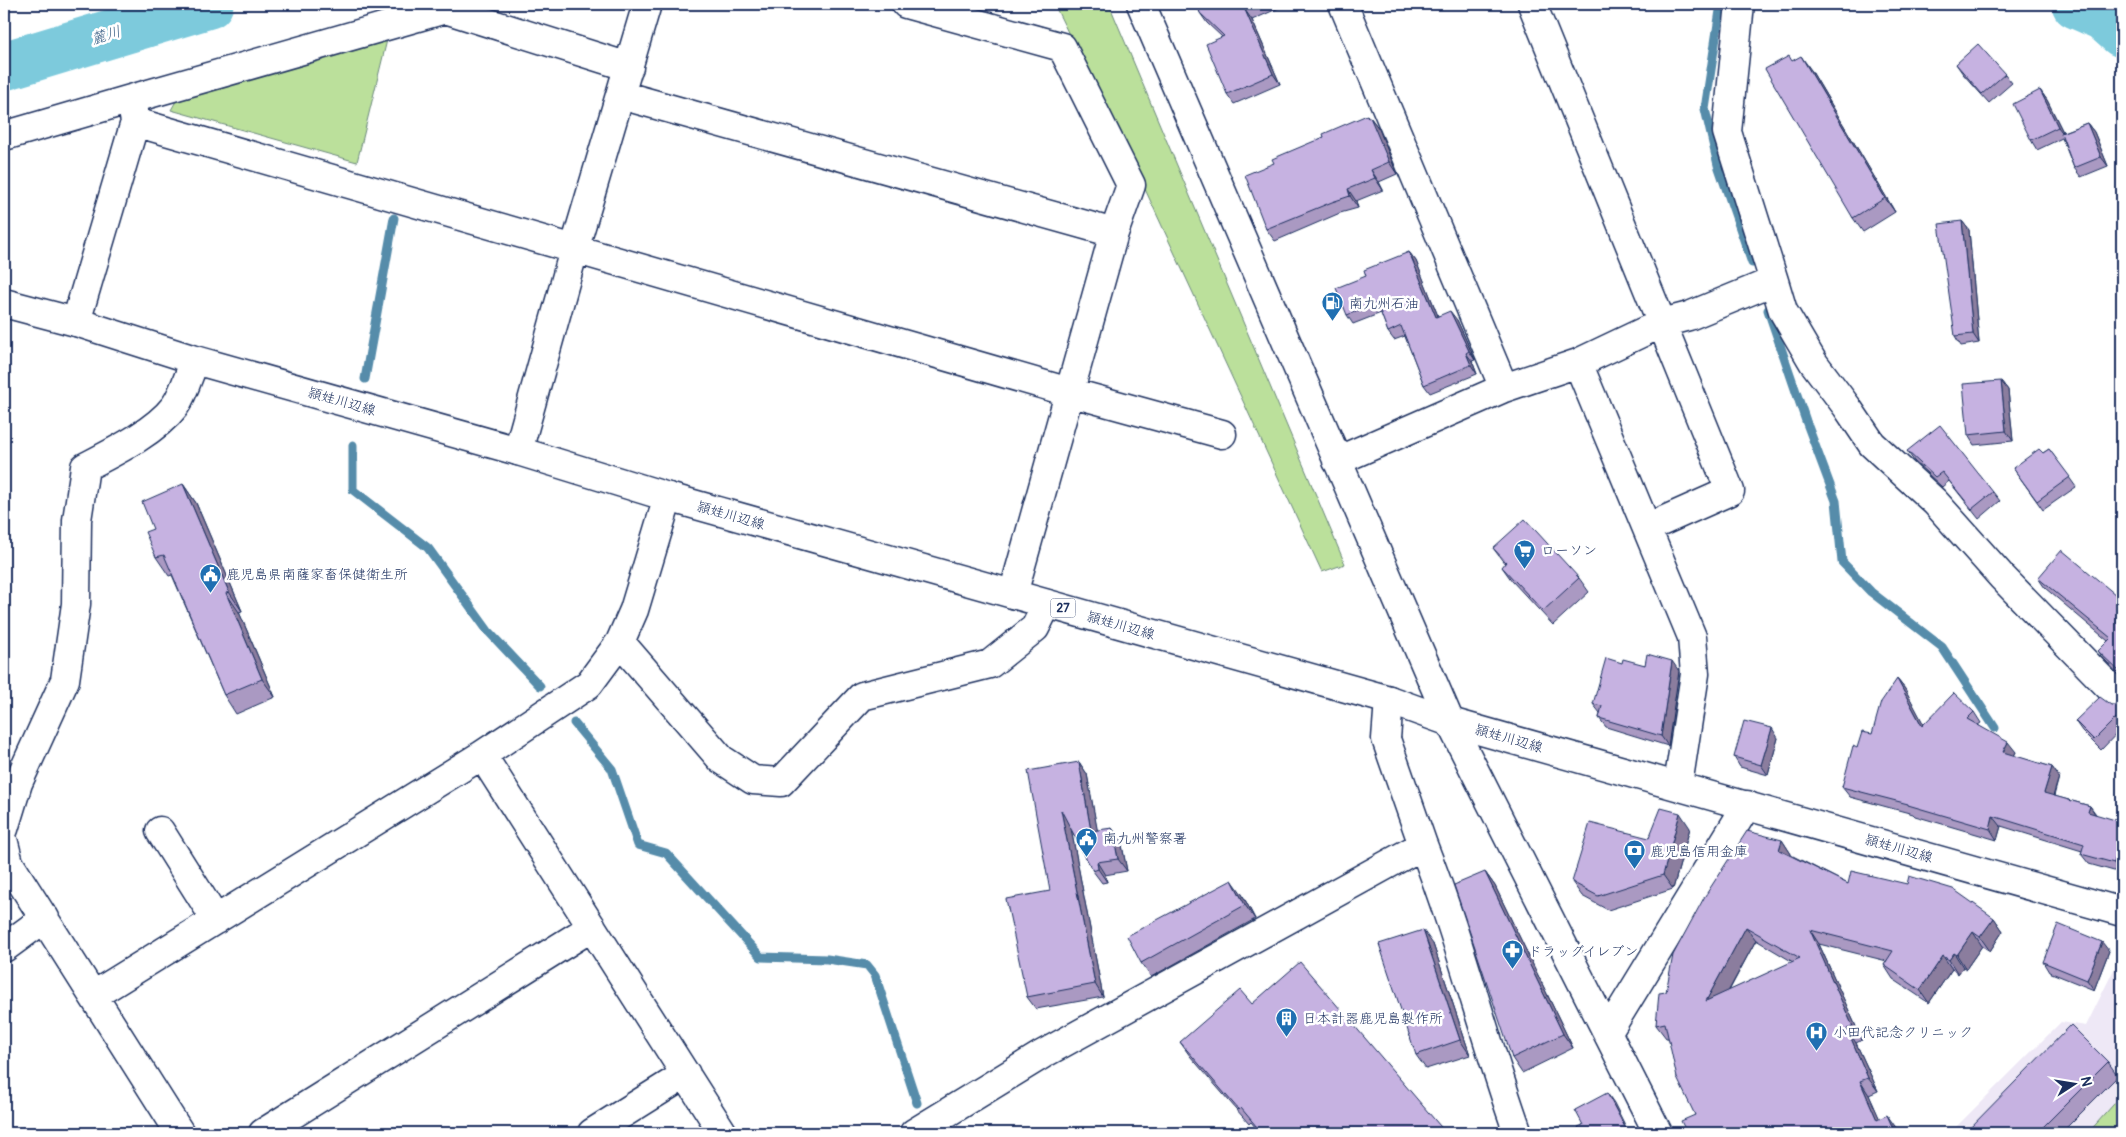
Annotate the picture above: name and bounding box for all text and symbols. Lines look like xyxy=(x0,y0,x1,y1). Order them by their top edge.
water label: 麓川 xyxy=(89,22,123,49)
fuel station icon: 南九州石油 xyxy=(1321,291,1345,322)
place label: 南九州石油 xyxy=(1349,295,1419,312)
street label: 頴娃川辺線 xyxy=(306,384,378,419)
street label: 頴娃川辺線 xyxy=(695,498,767,533)
supermarket icon: ローソン xyxy=(1513,538,1537,569)
place label: ローソン xyxy=(1541,542,1597,559)
public building icon: 鹿児島県南薩家畜保健衛生所 xyxy=(198,562,222,593)
place label: 鹿児島県南薩家畜保健衛生所 xyxy=(226,566,408,583)
road number: 27 xyxy=(1050,598,1076,618)
street label: 頴娃川辺線 xyxy=(1085,608,1157,643)
street label: 頴娃川辺線 xyxy=(1473,721,1545,756)
public building icon: 南九州警察署 xyxy=(1075,826,1099,857)
place label: 南九州警察署 xyxy=(1103,830,1187,847)
street label: 頴娃川辺線 xyxy=(1863,831,1935,866)
bank icon: 鹿児島信用金庫 xyxy=(1622,839,1646,870)
place label: 鹿児島信用金庫 xyxy=(1650,843,1748,860)
pharmacy icon: ドラッグイレブン xyxy=(1500,939,1524,970)
place label: ドラッグイレブン xyxy=(1528,943,1638,960)
building icon: 日本計器鹿児島製作所 xyxy=(1275,1006,1299,1037)
place label: 日本計器鹿児島製作所 xyxy=(1303,1010,1443,1027)
hospital icon: 小田代記念クリニック xyxy=(1805,1020,1829,1051)
place label: 小田代記念クリニック xyxy=(1833,1024,1973,1041)
north arrow xyxy=(2048,1060,2098,1110)
text: N xyxy=(2077,1075,2096,1088)

